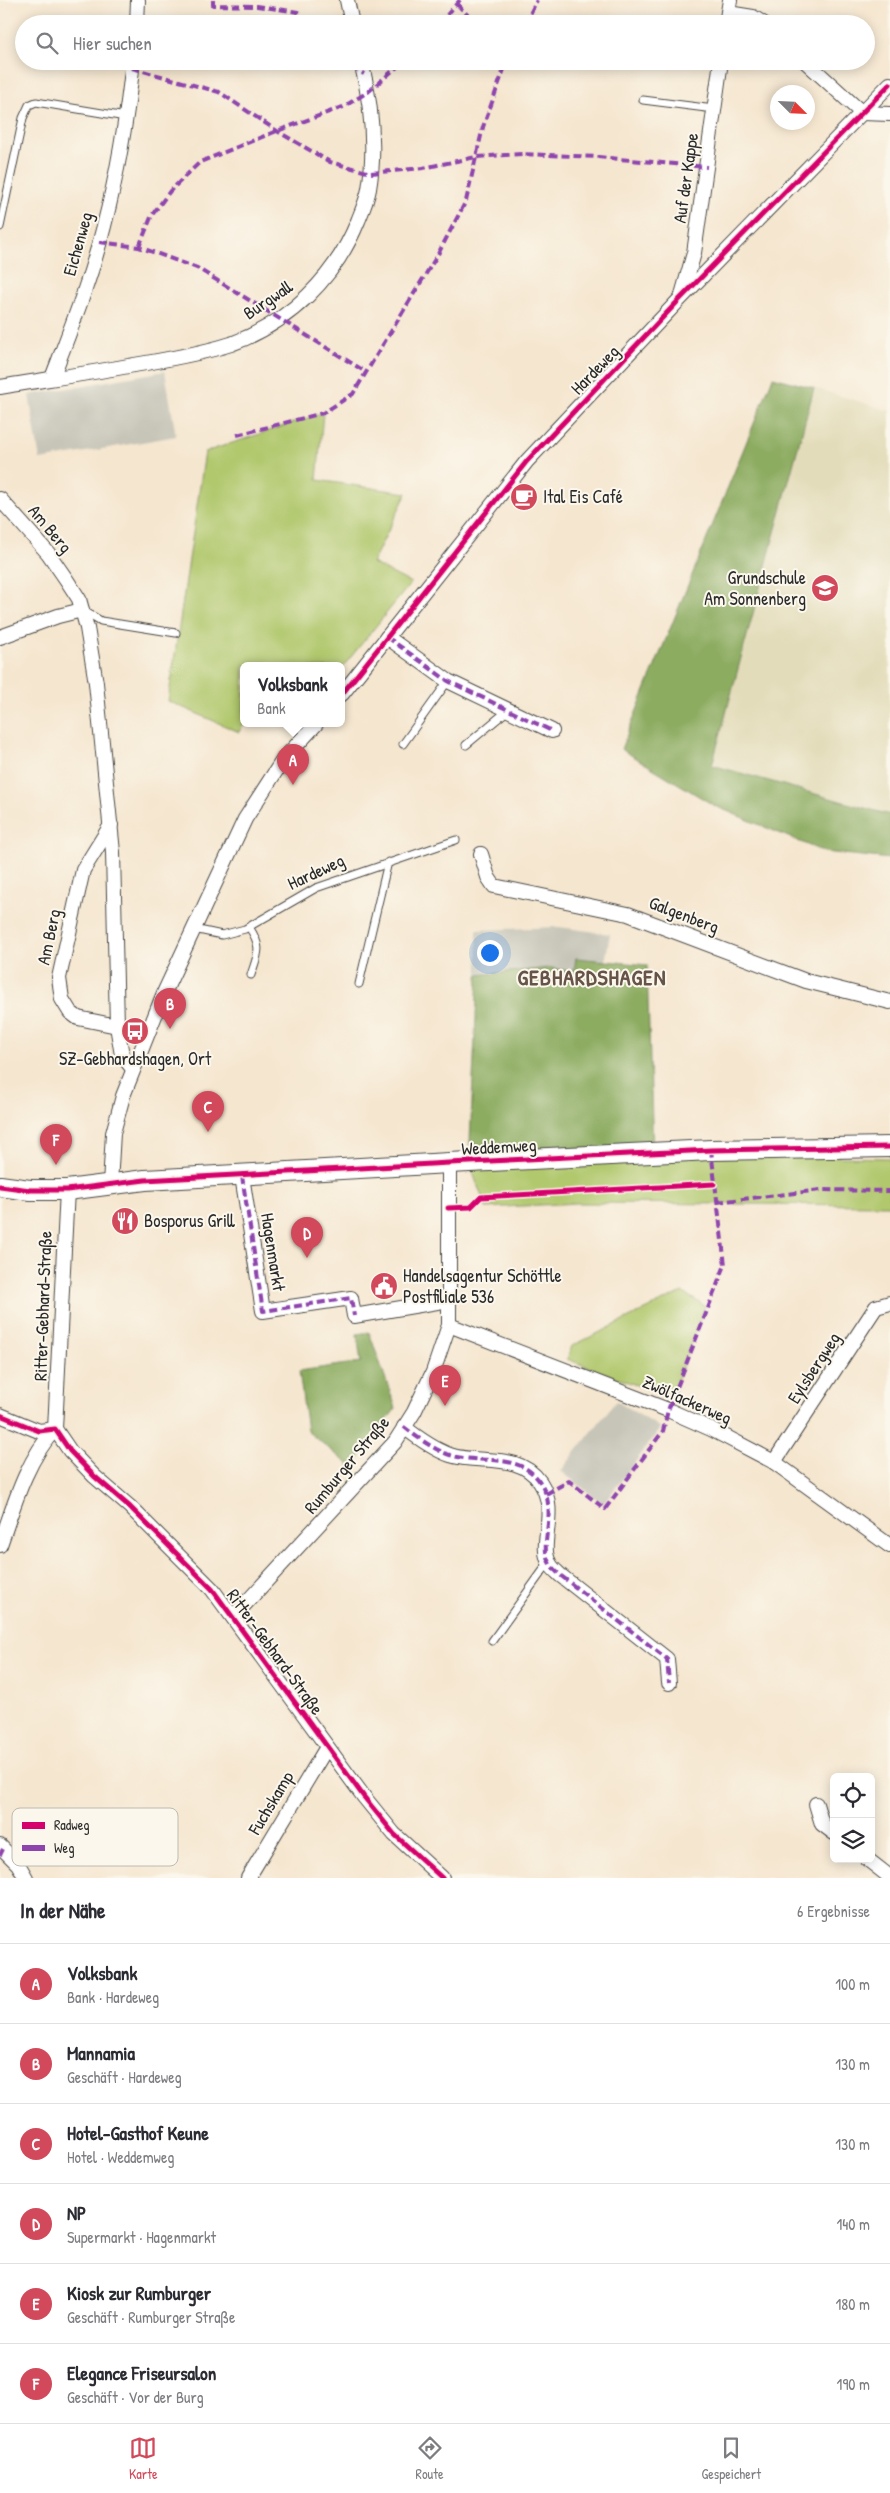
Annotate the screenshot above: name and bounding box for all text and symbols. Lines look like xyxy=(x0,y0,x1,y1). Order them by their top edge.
search box xyxy=(15,15,875,70)
icon: search xyxy=(33,29,61,57)
text: Hier suchen xyxy=(73,30,152,56)
north arrow xyxy=(770,85,815,130)
street label: Auf der Kappe xyxy=(667,131,704,225)
street label: Eichenweg xyxy=(56,209,99,279)
street label: Burgwall xyxy=(238,274,297,325)
street label: Hardeweg xyxy=(565,339,625,400)
cafe icon: Ital Eis Café xyxy=(509,482,539,512)
place label: Ital Eis Café xyxy=(543,484,623,509)
street label: Am Berg xyxy=(23,499,78,558)
place label: Grundschule Am Sonnenberg xyxy=(704,565,806,611)
school or university icon: Grundschule Am Sonnenberg xyxy=(810,573,840,603)
popup xyxy=(240,662,345,727)
text: Volksbank xyxy=(257,671,328,697)
text: Bank xyxy=(257,697,286,719)
pin: A xyxy=(277,744,309,785)
street label: Hardeweg xyxy=(283,848,348,896)
street label: Galgenberg xyxy=(645,890,723,939)
street label: Am Berg xyxy=(30,907,67,967)
your location xyxy=(477,940,503,966)
district label: GEBHARDSHAGEN xyxy=(517,962,667,992)
pin: B xyxy=(154,988,186,1029)
bus stop icon: SZ-Gebhardshagen, Ort xyxy=(120,1016,150,1046)
place label: SZ-Gebhardshagen, Ort xyxy=(59,1046,212,1071)
pin: C xyxy=(192,1091,224,1132)
pin: F xyxy=(40,1124,72,1165)
street label: Weddemweg xyxy=(461,1132,537,1161)
restaurant icon: Bosporus Grill xyxy=(110,1206,140,1236)
place label: Bosporus Grill xyxy=(144,1208,235,1233)
street label: Hagenmarkt xyxy=(255,1211,292,1294)
pin: D xyxy=(291,1217,323,1258)
street label: Ritter-Gebhard-Straße xyxy=(27,1231,58,1381)
place label: Handelsagentur Schöttle Postfiliale 536 xyxy=(403,1263,562,1309)
public building icon: Handelsagentur Schöttle Postfiliale 536 xyxy=(369,1271,399,1301)
street label: Eylsbergweg xyxy=(781,1327,846,1408)
pin: E xyxy=(429,1365,461,1406)
street label: Zwölfackerweg xyxy=(639,1369,736,1430)
street label: Rumburger Straße xyxy=(298,1410,395,1519)
street label: Ritter-Gebhard-Straße xyxy=(221,1584,330,1720)
street label: Fuchskamp xyxy=(241,1766,299,1840)
map controls xyxy=(830,1773,875,1863)
button: locate xyxy=(830,1773,875,1818)
legend xyxy=(12,1808,178,1866)
text: Radweg xyxy=(54,1815,90,1835)
button: layers xyxy=(830,1818,875,1863)
text: Weg xyxy=(54,1838,74,1858)
text: In der Nähe xyxy=(20,1896,105,1925)
text: 6 Ergebnisse xyxy=(797,1900,870,1922)
text: Volksbank xyxy=(67,1960,137,1986)
text: A xyxy=(32,1973,40,1995)
text: 100 m xyxy=(835,1973,870,1995)
text: Bank · Hardeweg xyxy=(67,1986,159,2008)
text: Mannamia xyxy=(67,2040,135,2066)
text: B xyxy=(32,2053,40,2075)
text: 130 m xyxy=(835,2053,870,2075)
text: Geschäft · Hardeweg xyxy=(67,2066,182,2088)
text: Hotel-Gasthof Keune xyxy=(67,2120,209,2146)
text: C xyxy=(32,2133,40,2155)
text: 130 m xyxy=(835,2133,870,2155)
text: Hotel · Weddemweg xyxy=(67,2146,174,2168)
text: NP xyxy=(67,2200,86,2226)
text: D xyxy=(32,2213,40,2235)
text: 140 m xyxy=(836,2213,870,2235)
text: Supermarkt · Hagenmarkt xyxy=(67,2226,216,2248)
text: Kiosk zur Rumburger xyxy=(67,2280,211,2306)
text: E xyxy=(32,2293,40,2315)
text: 180 m xyxy=(836,2293,870,2315)
text: Geschäft · Rumburger Straße xyxy=(67,2306,235,2328)
text: Elegance Friseursalon xyxy=(67,2360,216,2386)
text: F xyxy=(33,2373,39,2395)
text: 190 m xyxy=(837,2373,870,2395)
text: Geschäft · Vor der Burg xyxy=(67,2386,204,2408)
tab: Karte xyxy=(129,2434,158,2483)
tab: Route xyxy=(416,2434,444,2483)
tab: Gespeichert xyxy=(702,2434,761,2483)

